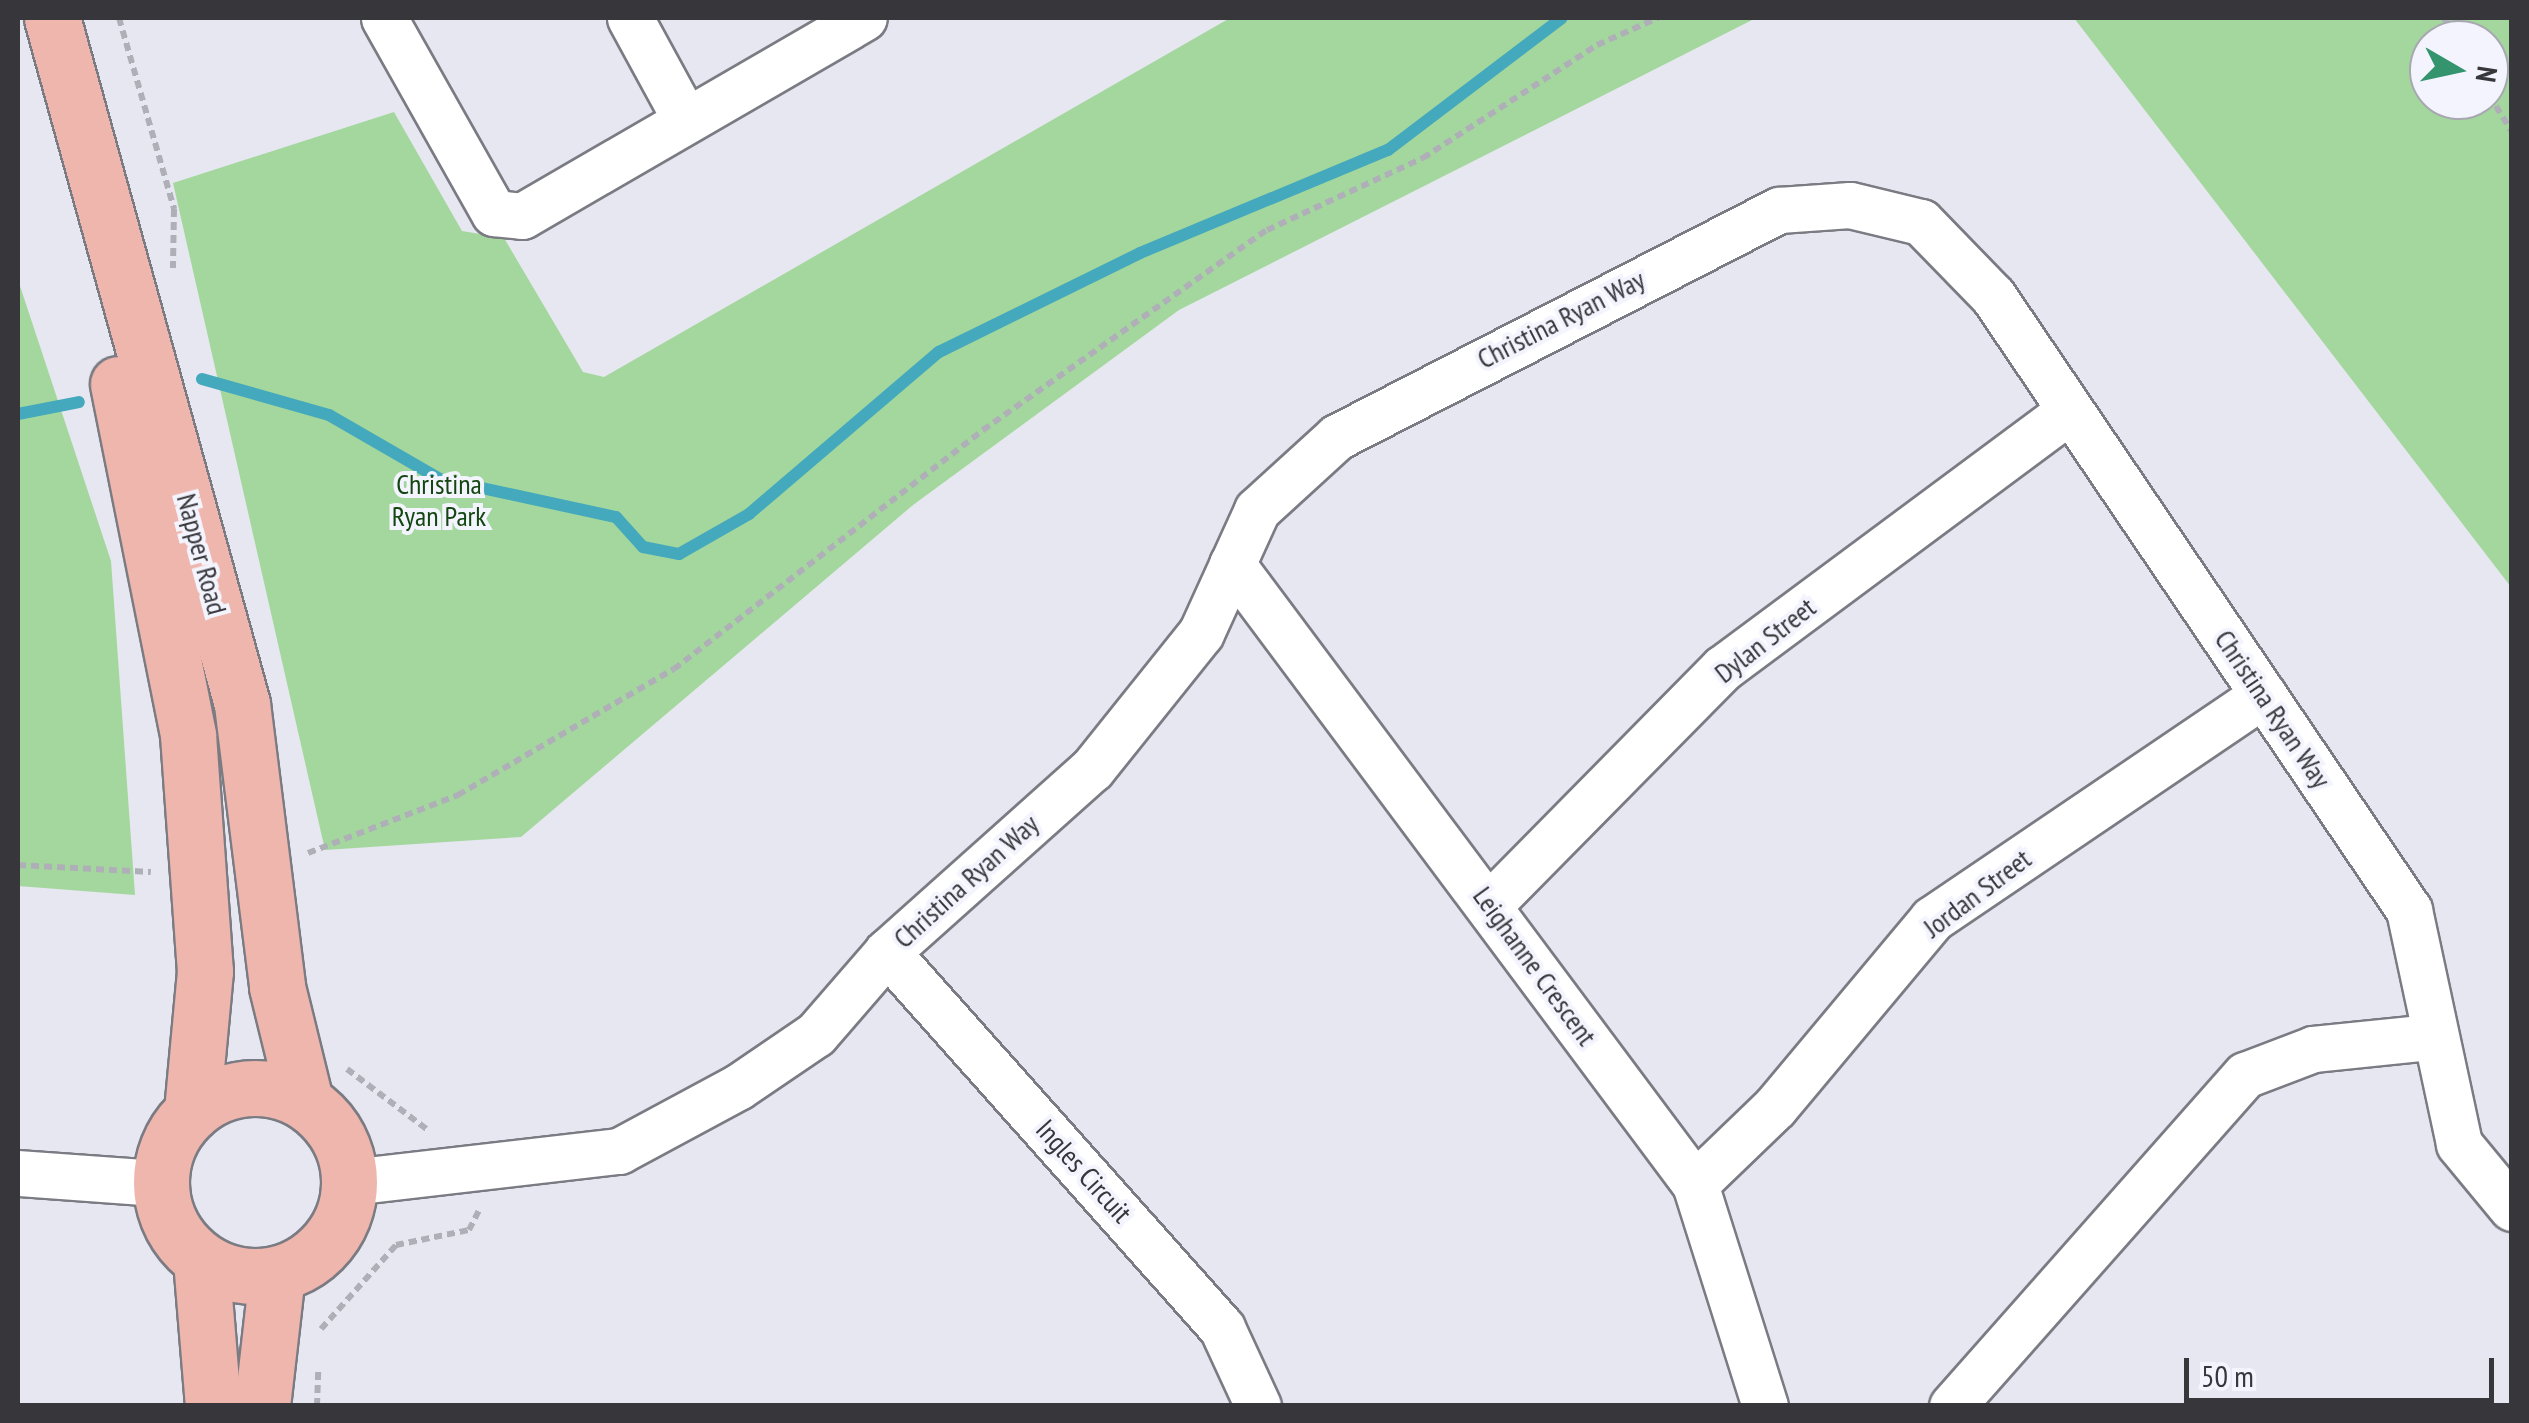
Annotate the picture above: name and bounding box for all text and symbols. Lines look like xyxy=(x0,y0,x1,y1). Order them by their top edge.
north arrow xyxy=(2409,20,2509,120)
text: N xyxy=(2468,64,2507,85)
street label: Christina Ryan Way xyxy=(1471,262,1651,376)
park label: Christina Ryan Park xyxy=(392,467,486,533)
street label: Napper Road xyxy=(170,490,234,618)
street label: Dylan Street xyxy=(1708,590,1822,690)
street label: Christina Ryan Way xyxy=(2208,623,2338,795)
street label: Christina Ryan Way xyxy=(886,807,1046,955)
street label: Jordan Street xyxy=(1917,842,2037,944)
street label: Leighanne Crescent xyxy=(1466,880,1604,1052)
street label: Ingles Circuit xyxy=(1029,1113,1139,1229)
scale bar xyxy=(2189,1338,2499,1400)
text: 50 m xyxy=(2201,1356,2254,1395)

